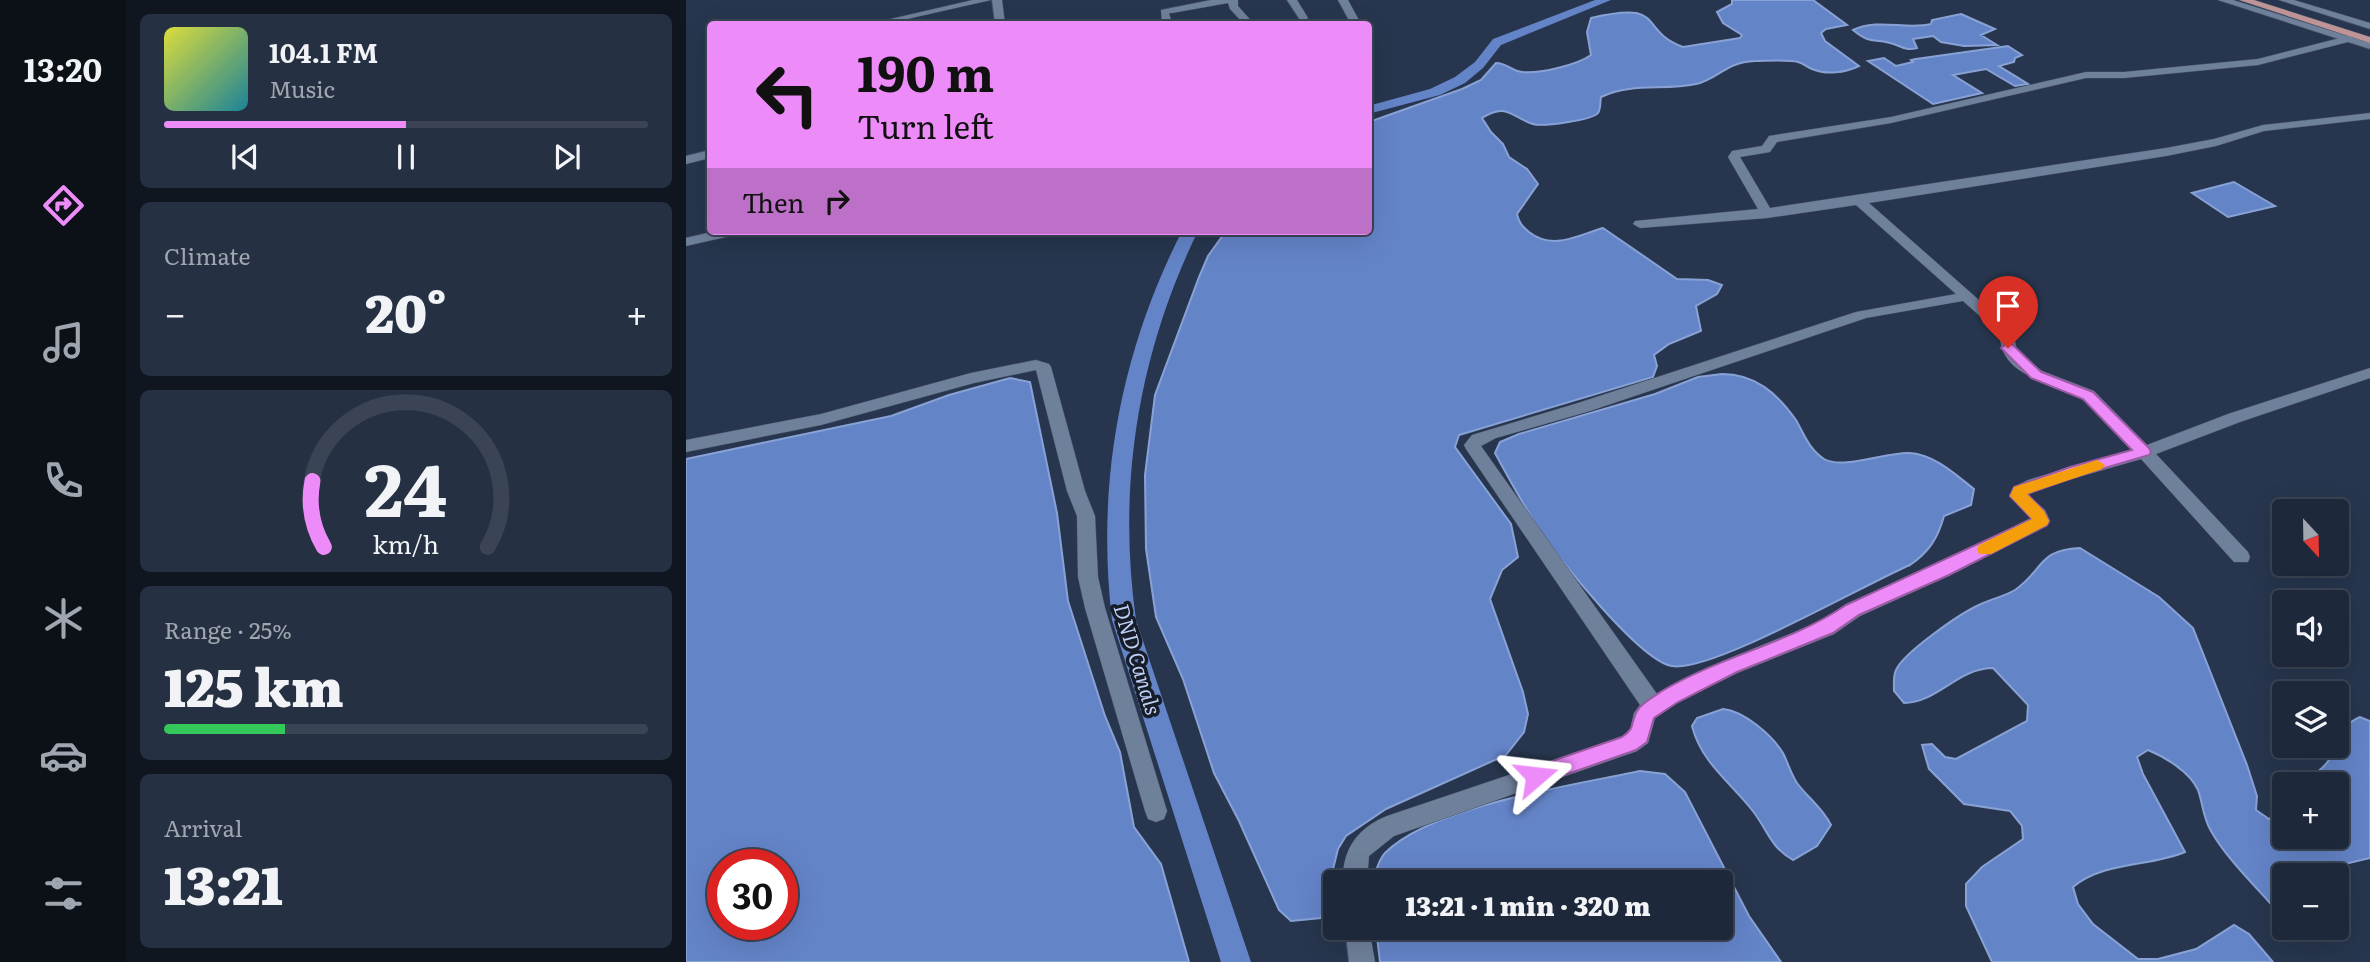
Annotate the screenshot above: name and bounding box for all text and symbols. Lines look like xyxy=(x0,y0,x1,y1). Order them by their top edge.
text: 104.1 FM xyxy=(269,32,378,71)
text: 190 m xyxy=(857,34,994,107)
text: 13:20 xyxy=(24,44,102,92)
icon: left xyxy=(742,49,833,140)
text: Music xyxy=(269,71,335,105)
text: Turn left xyxy=(857,101,994,149)
icon: previous xyxy=(226,138,264,176)
icon: pause xyxy=(387,138,425,176)
icon: next xyxy=(548,138,586,176)
icon: directions xyxy=(39,181,88,230)
text: Then xyxy=(742,182,804,221)
icon: right xyxy=(818,182,856,220)
text: Climate xyxy=(164,238,250,272)
text: 20° xyxy=(365,272,447,349)
pin xyxy=(1978,276,2038,348)
text: − xyxy=(164,283,186,340)
text: + xyxy=(626,283,648,340)
icon: arrive xyxy=(1989,287,2027,325)
icon: music xyxy=(39,318,88,367)
text: 24 xyxy=(365,431,448,539)
icon: phone xyxy=(39,456,88,505)
north arrow xyxy=(2272,499,2348,576)
map controls xyxy=(2272,499,2349,940)
text: km/h xyxy=(373,525,439,562)
button: sound xyxy=(2272,590,2349,667)
icon: climate xyxy=(39,594,88,643)
water label: DND Canals xyxy=(1107,600,1171,718)
text: Range · 25% xyxy=(164,612,292,646)
text: 125 km xyxy=(164,646,344,723)
button: layers xyxy=(2272,681,2349,758)
icon: car xyxy=(39,731,88,780)
position arrow xyxy=(1499,739,1573,813)
button: + xyxy=(2272,772,2349,849)
text: Arrival xyxy=(164,810,243,844)
text: 13:21 xyxy=(164,844,283,921)
speed limit sign: 30 xyxy=(707,849,798,940)
button: − xyxy=(2272,863,2349,940)
icon: filters xyxy=(39,869,88,918)
text: 13:21 · 1 min · 320 m xyxy=(1405,885,1651,924)

